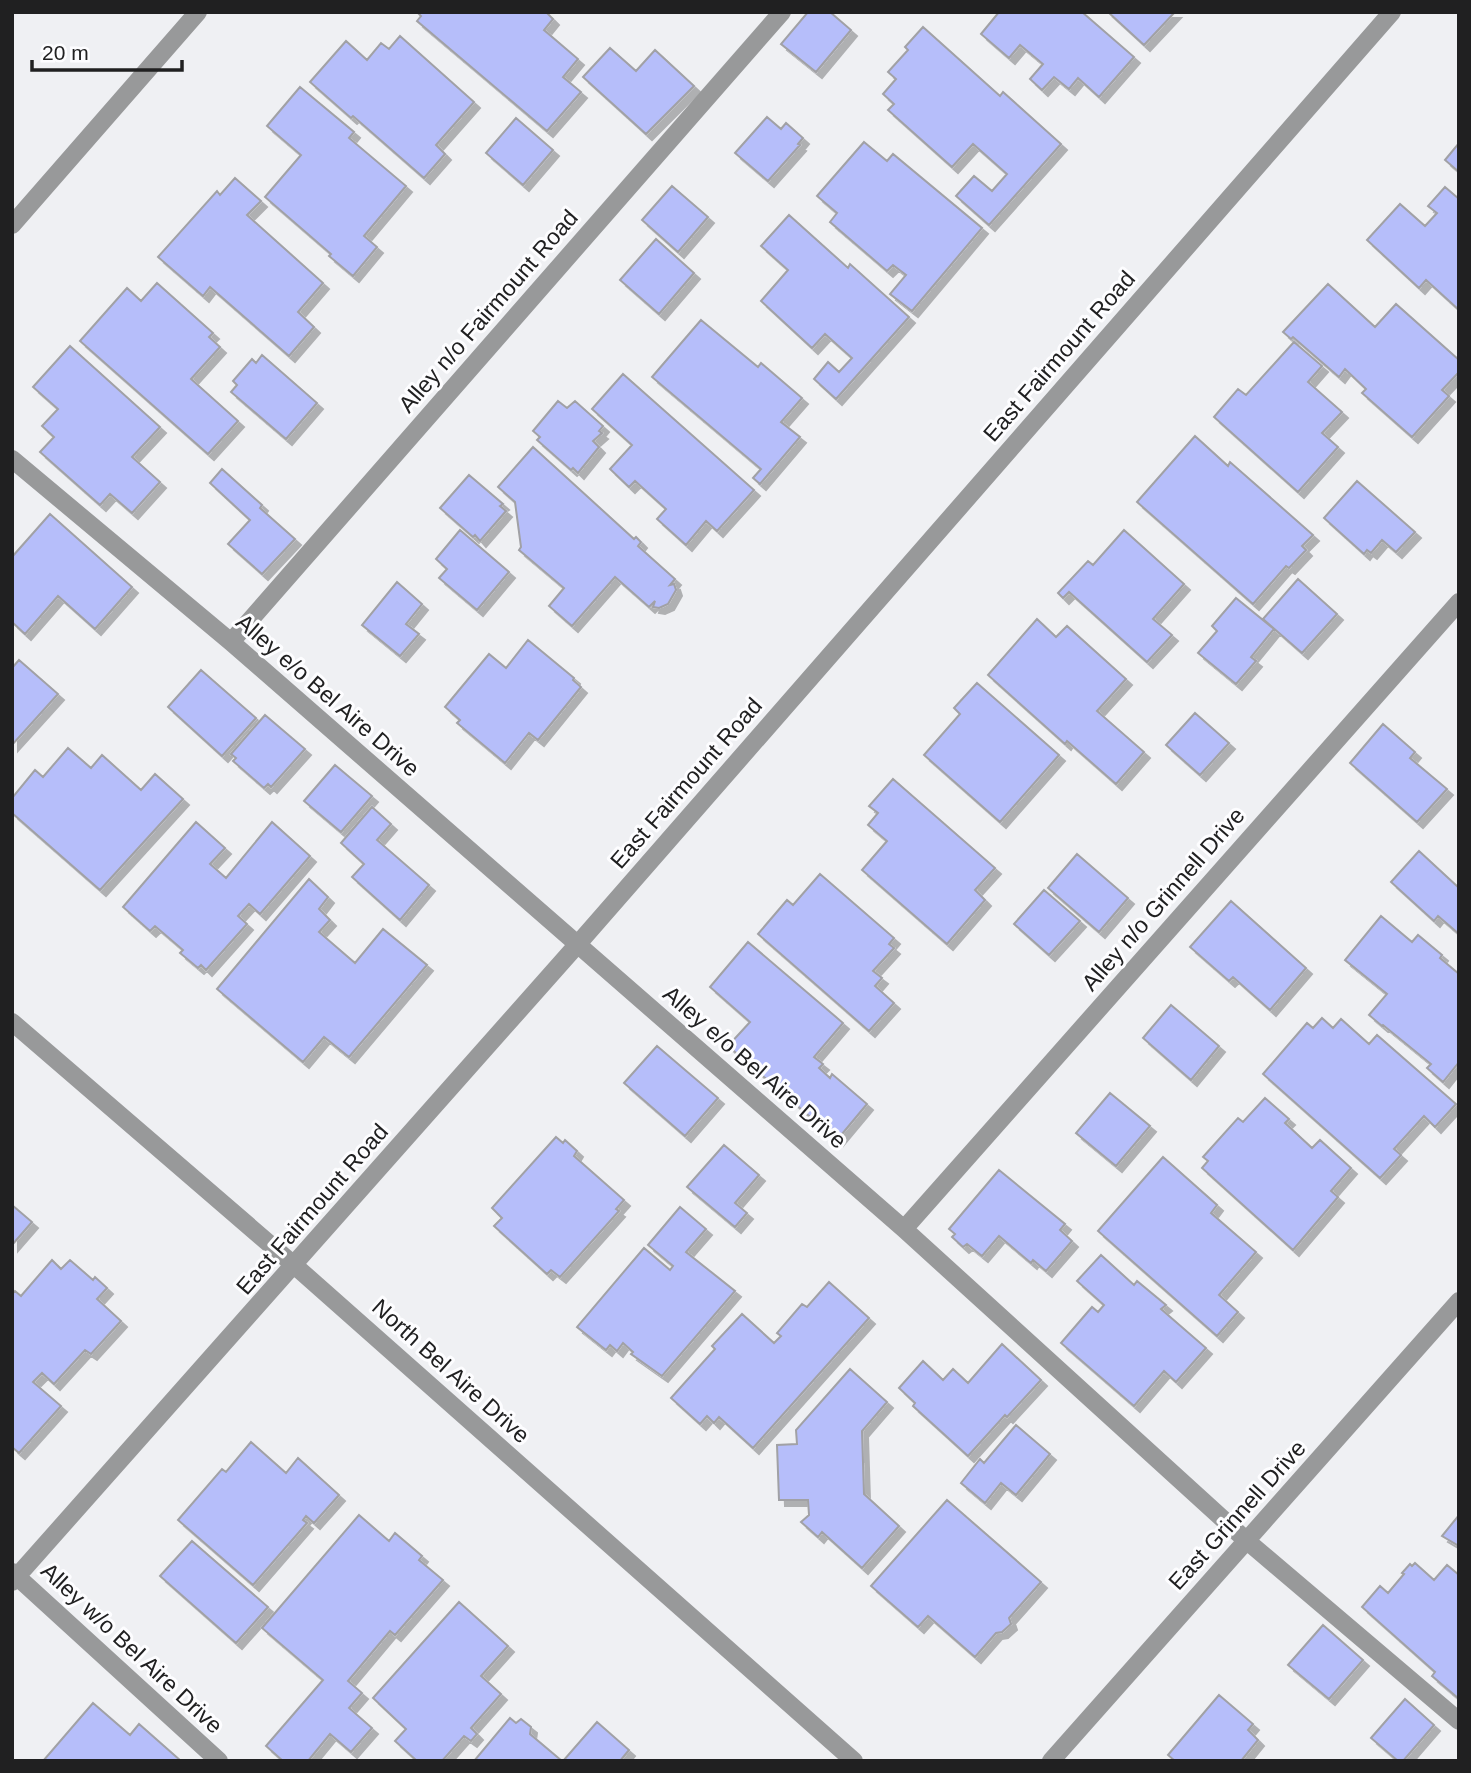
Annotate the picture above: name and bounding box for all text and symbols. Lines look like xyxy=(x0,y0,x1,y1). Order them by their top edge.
scale bar xyxy=(32,28,182,72)
text: 20 m xyxy=(42,41,89,64)
street label: Alley n/o Fairmount Road xyxy=(393,205,583,417)
street label: East Fairmount Road xyxy=(978,265,1140,447)
street label: Alley e/o Bel Aire Drive xyxy=(231,608,425,782)
street label: East Fairmount Road xyxy=(605,692,767,874)
street label: Alley n/o Grinnell Drive xyxy=(1076,802,1250,996)
street label: Alley e/o Bel Aire Drive xyxy=(658,980,852,1154)
street label: East Fairmount Road xyxy=(231,1118,393,1300)
street label: North Bel Aire Drive xyxy=(367,1294,535,1448)
street label: East Grinnell Drive xyxy=(1163,1435,1311,1595)
street label: Alley w/o Bel Aire Drive xyxy=(36,1557,228,1739)

